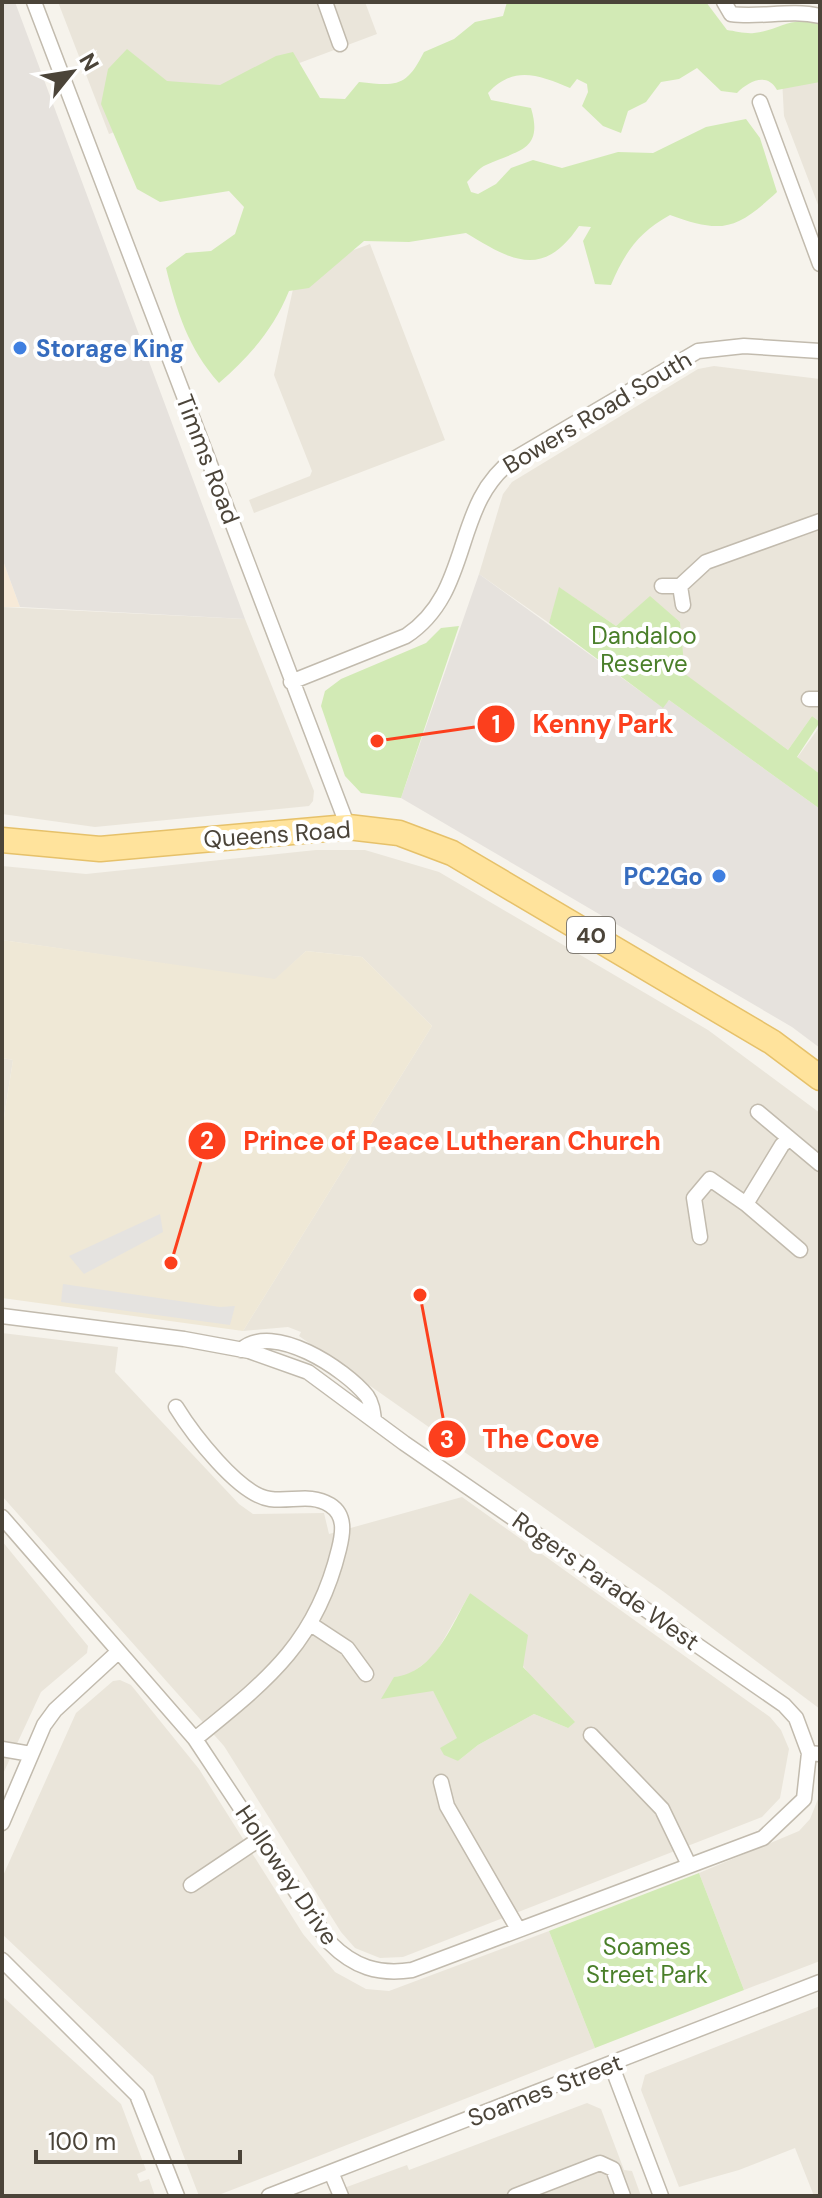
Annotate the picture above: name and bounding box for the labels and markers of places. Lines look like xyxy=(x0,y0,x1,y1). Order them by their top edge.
place label: Storage King xyxy=(36,333,184,364)
marker: Storage King xyxy=(11,339,29,357)
callout: Kenny Park xyxy=(476,699,689,749)
place label: PC2Go xyxy=(623,861,703,892)
marker: PC2Go xyxy=(710,867,728,885)
callout: Prince of Peace Lutheran Church xyxy=(187,1116,677,1166)
callout: The Cove xyxy=(427,1414,616,1464)

